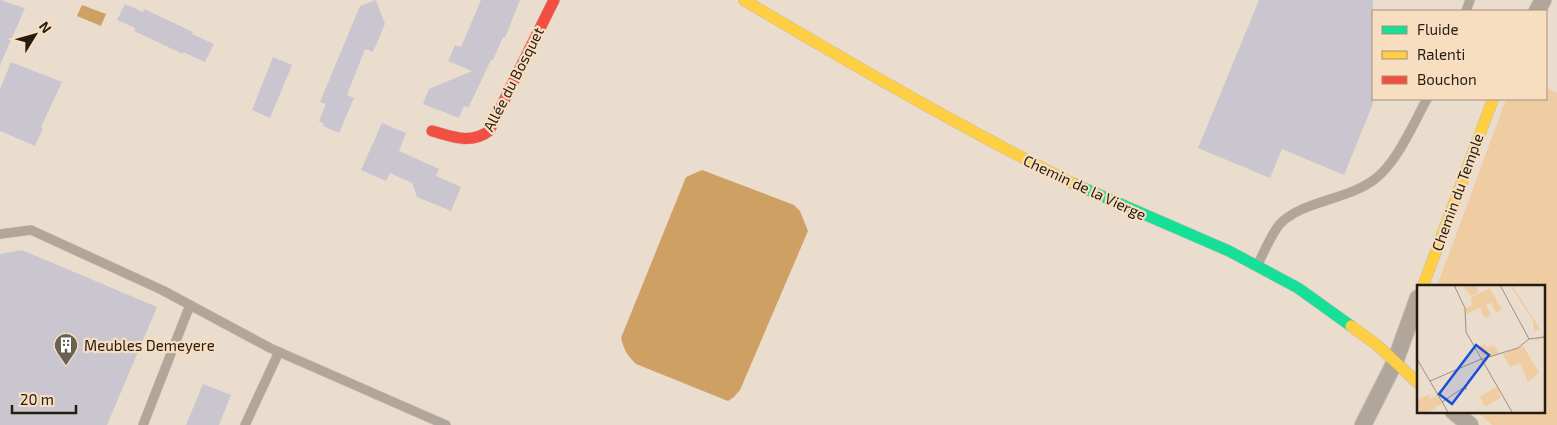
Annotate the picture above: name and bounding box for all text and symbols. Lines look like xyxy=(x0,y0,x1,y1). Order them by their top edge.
north arrow xyxy=(10,10,60,60)
legend xyxy=(1372,10,1547,100)
text: N xyxy=(36,18,56,36)
text: Fluide xyxy=(1417,20,1458,38)
street label: Allée du Bosquet xyxy=(479,24,547,134)
text: Ralenti xyxy=(1417,45,1465,63)
text: Bouchon xyxy=(1417,70,1477,88)
street label: Chemin du Temple xyxy=(1427,131,1487,253)
street label: Chemin de la Vierge xyxy=(1021,151,1149,223)
inset map xyxy=(1417,285,1544,412)
building icon: Meubles Demeyere xyxy=(53,332,79,366)
place label: Meubles Demeyere xyxy=(84,336,215,354)
scale bar xyxy=(12,382,76,414)
text: 20 m xyxy=(20,390,54,408)

